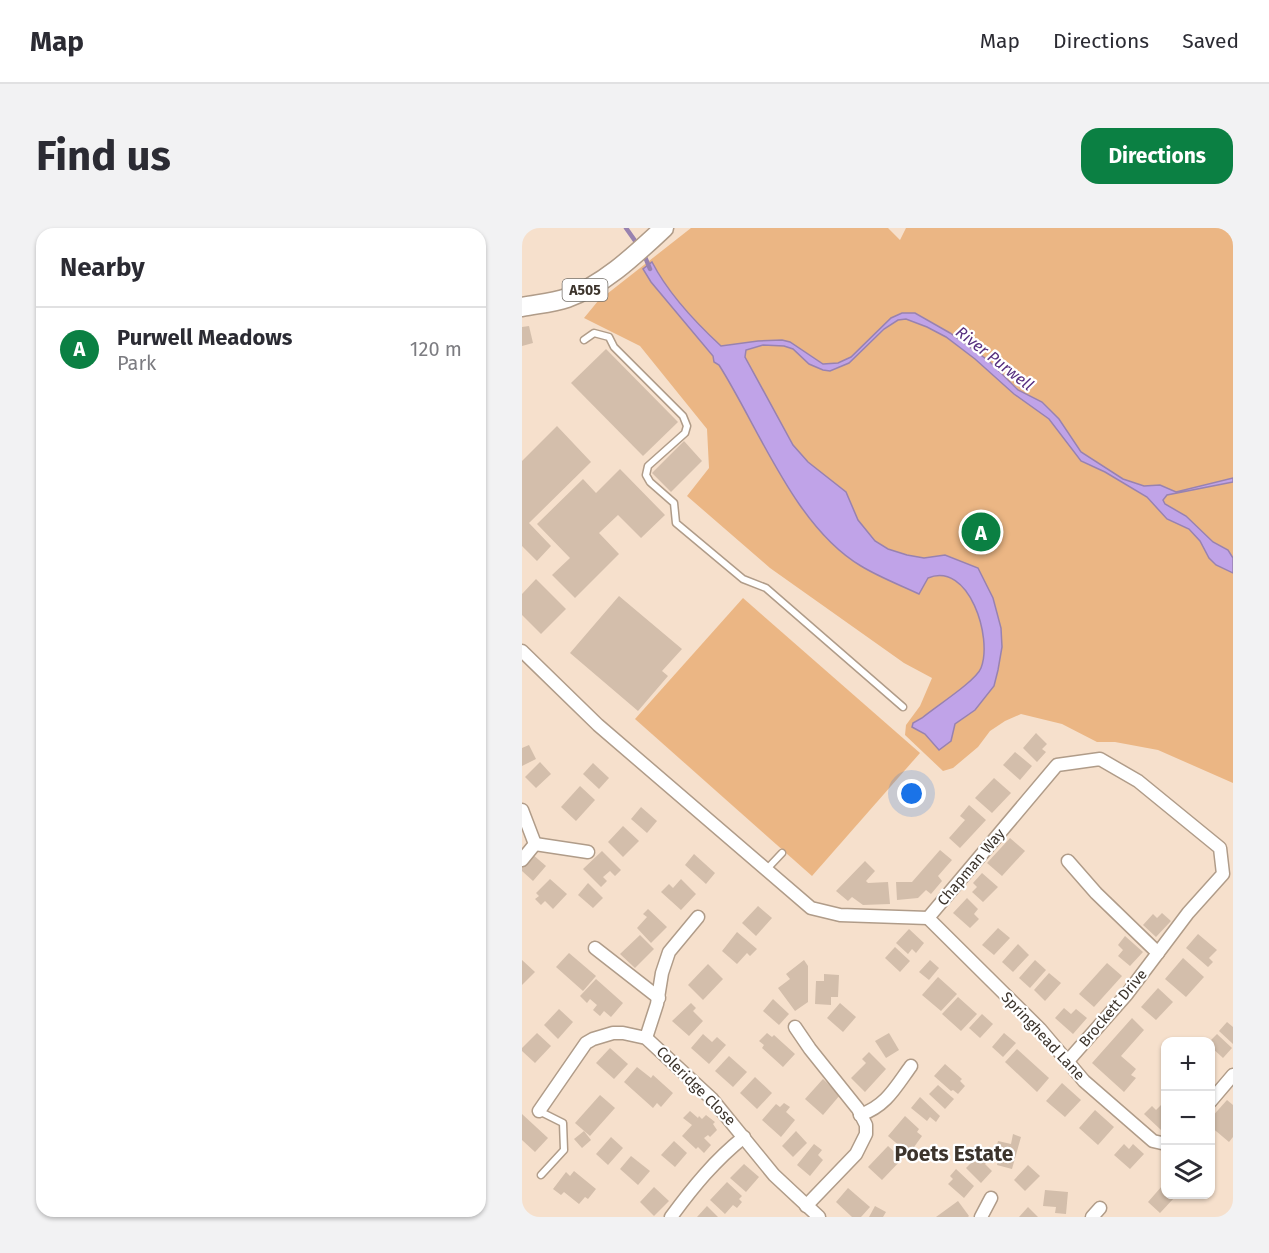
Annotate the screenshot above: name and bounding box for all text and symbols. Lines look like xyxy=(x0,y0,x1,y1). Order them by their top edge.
text: Map xyxy=(30,25,84,58)
text: Map xyxy=(980,28,1020,54)
text: Directions xyxy=(1053,28,1149,54)
text: Saved xyxy=(1182,28,1239,54)
button: Directions xyxy=(1081,128,1233,184)
text: Find us xyxy=(36,131,171,181)
text: Nearby xyxy=(60,252,145,283)
road number: A505 xyxy=(562,279,608,301)
water label: River Purwell xyxy=(952,322,1037,395)
text: Purwell Meadows xyxy=(117,324,292,351)
text: A xyxy=(74,337,85,361)
text: 120 m xyxy=(410,337,462,361)
text: Park xyxy=(117,351,156,375)
pin: A xyxy=(962,510,1000,554)
your location xyxy=(897,779,926,808)
street label: Chapman Way xyxy=(934,824,1009,909)
street label: Brockett Drive xyxy=(1075,965,1151,1051)
street label: Springhead Lane xyxy=(998,988,1088,1084)
map controls xyxy=(1161,1037,1215,1199)
button: + xyxy=(1161,1037,1215,1091)
street label: Coleridge Close xyxy=(653,1043,739,1129)
button: − xyxy=(1161,1091,1215,1145)
district label: Poets Estate xyxy=(895,1141,1014,1167)
button: layers xyxy=(1161,1145,1215,1199)

